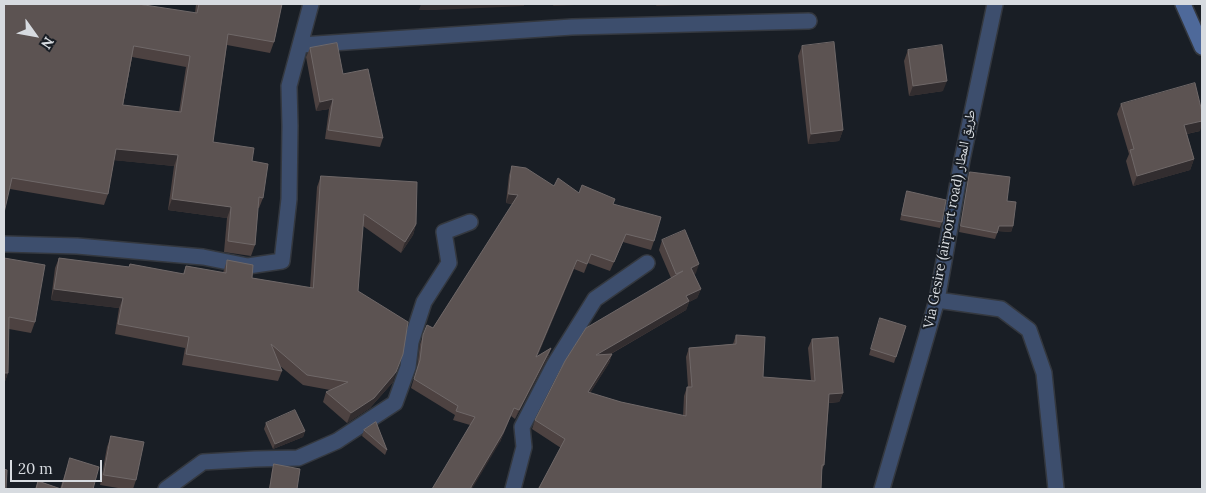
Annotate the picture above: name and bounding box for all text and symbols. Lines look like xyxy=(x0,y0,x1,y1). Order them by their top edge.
north arrow xyxy=(10,10,60,60)
text: N xyxy=(37,34,58,52)
street label: Via Gesire (airport road) طريق المطار xyxy=(921,108,979,330)
scale bar xyxy=(12,450,105,482)
text: 20 m xyxy=(18,459,53,478)

